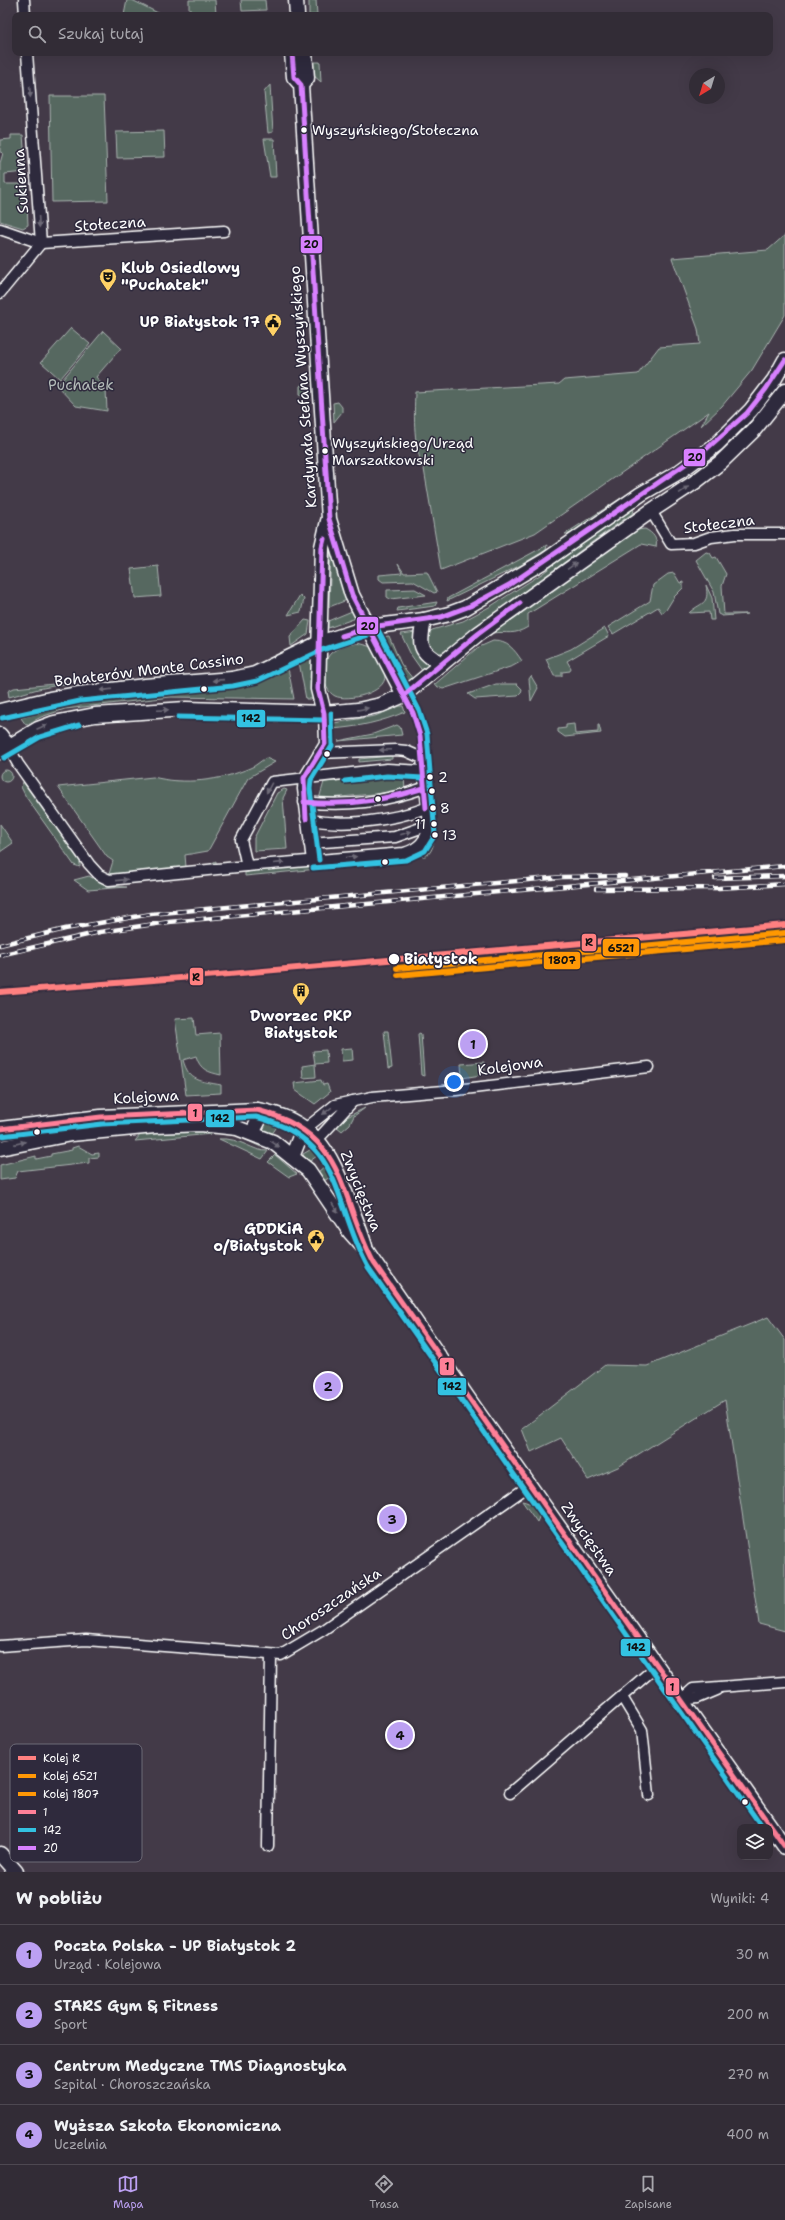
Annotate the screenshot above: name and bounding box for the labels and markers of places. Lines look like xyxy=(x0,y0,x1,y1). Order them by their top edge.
place label: Wyszyńskiego/Stołeczna xyxy=(312,121,479,139)
marker: Wyszyńskiego/Stołeczna xyxy=(299,125,309,135)
place label: Klub Osiedlowy "Puchatek" xyxy=(121,258,240,295)
theatre icon: Klub Osiedlowy "Puchatek" xyxy=(98,267,118,292)
place label: UP Białystok 17 xyxy=(139,312,260,332)
public building icon: UP Białystok 17 xyxy=(263,312,283,337)
place label: Wyszyńskiego/Urząd Marszałkowski xyxy=(332,434,474,469)
marker: Wyszyńskiego/Urząd Marszałkowski xyxy=(320,446,330,456)
unlabelled marker xyxy=(199,684,209,694)
unlabelled marker xyxy=(322,749,332,759)
place label: 2 xyxy=(438,768,448,786)
marker: 2 xyxy=(425,772,435,782)
unlabelled marker xyxy=(427,786,437,796)
unlabelled marker xyxy=(373,794,383,804)
place label: 8 xyxy=(440,799,450,817)
marker: 8 xyxy=(428,803,438,813)
place label: 11 xyxy=(415,815,426,833)
marker: 11 xyxy=(429,819,439,829)
place label: 13 xyxy=(442,826,457,844)
marker: 13 xyxy=(430,830,440,840)
unlabelled marker xyxy=(380,857,390,867)
place label: Białystok xyxy=(404,949,478,969)
marker: Białystok xyxy=(387,952,401,966)
building icon: Dworzec PKP Białystok xyxy=(291,981,311,1006)
place label: Dworzec PKP Białystok xyxy=(250,1006,352,1043)
pin: 1 xyxy=(460,1029,486,1059)
unlabelled marker xyxy=(32,1127,42,1137)
place label: GDDKiA o/Białystok xyxy=(213,1219,303,1256)
public building icon: GDDKiA o/Białystok xyxy=(306,1228,326,1253)
pin: 2 xyxy=(315,1371,341,1401)
pin: 3 xyxy=(379,1504,405,1534)
pin: 4 xyxy=(387,1720,413,1750)
unlabelled marker xyxy=(740,1797,750,1807)

